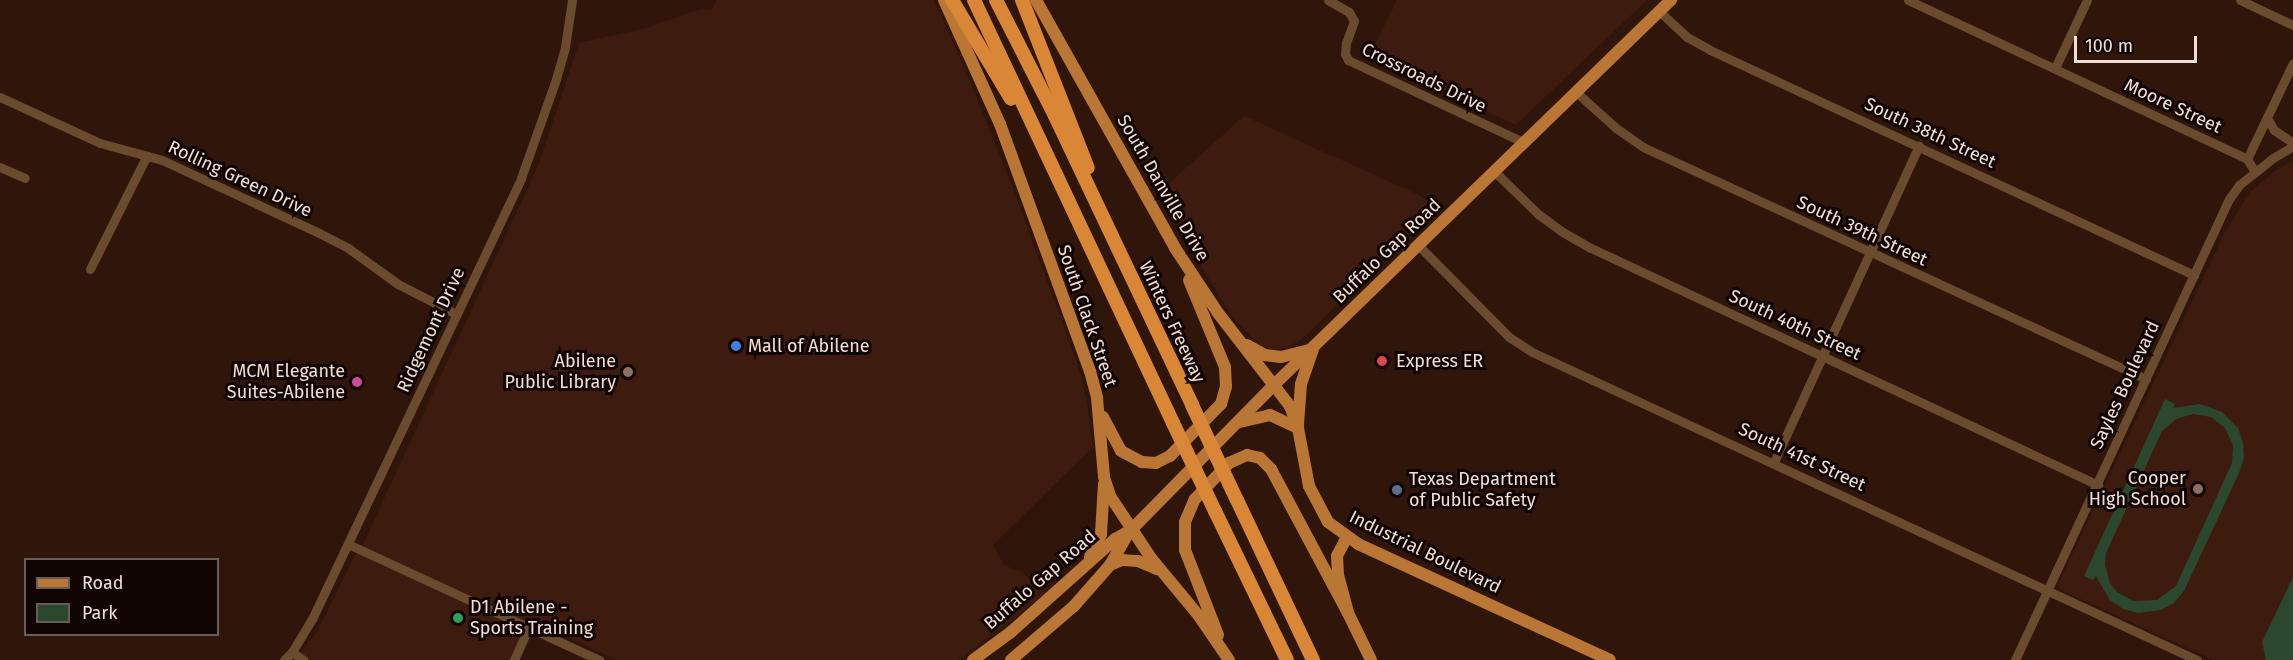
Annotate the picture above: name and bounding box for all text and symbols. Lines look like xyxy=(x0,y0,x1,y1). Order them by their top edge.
scale bar xyxy=(2077,24,2200,62)
text: 100 m xyxy=(2085,35,2133,57)
street label: Crossroads Drive xyxy=(1358,38,1490,118)
street label: Moore Street xyxy=(2121,74,2225,138)
street label: South 38th Street xyxy=(1861,93,1999,173)
street label: South Danville Drive xyxy=(1112,111,1214,265)
street label: Rolling Green Drive xyxy=(165,136,315,222)
street label: South 39th Street xyxy=(1793,191,1931,271)
street label: Buffalo Gap Road xyxy=(1329,194,1445,308)
street label: South Clack Street xyxy=(1053,242,1121,390)
street label: Winters Freeway xyxy=(1134,258,1210,386)
street label: Ridgemont Drive xyxy=(393,264,469,396)
street label: South 40th Street xyxy=(1726,285,1864,365)
street label: Sayles Boulevard xyxy=(2086,318,2164,452)
place label: Mall of Abilene xyxy=(748,335,870,357)
marker: Mall of Abilene xyxy=(729,339,743,353)
place label: Express ER xyxy=(1396,350,1483,372)
place label: Abilene Public Library xyxy=(504,351,616,394)
marker: Express ER xyxy=(1373,352,1391,370)
place label: MCM Elegante Suites-Abilene xyxy=(227,361,345,404)
marker: Abilene Public Library xyxy=(621,365,635,379)
marker: MCM Elegante Suites-Abilene xyxy=(350,375,364,389)
street label: South 41st Street xyxy=(1735,418,1869,496)
place label: Cooper High School xyxy=(2089,468,2186,510)
place label: Texas Department of Public Safety xyxy=(1409,469,1556,512)
marker: Cooper High School xyxy=(2191,482,2205,496)
marker: Texas Department of Public Safety xyxy=(1390,483,1404,497)
street label: Industrial Boulevard xyxy=(1346,506,1504,598)
street label: Buffalo Gap Road xyxy=(980,526,1100,634)
legend xyxy=(24,558,219,636)
text: Road xyxy=(82,572,124,594)
place label: D1 Abilene - Sports Training xyxy=(470,597,593,640)
text: Park xyxy=(82,602,117,624)
marker: D1 Abilene - Sports Training xyxy=(451,611,465,625)

